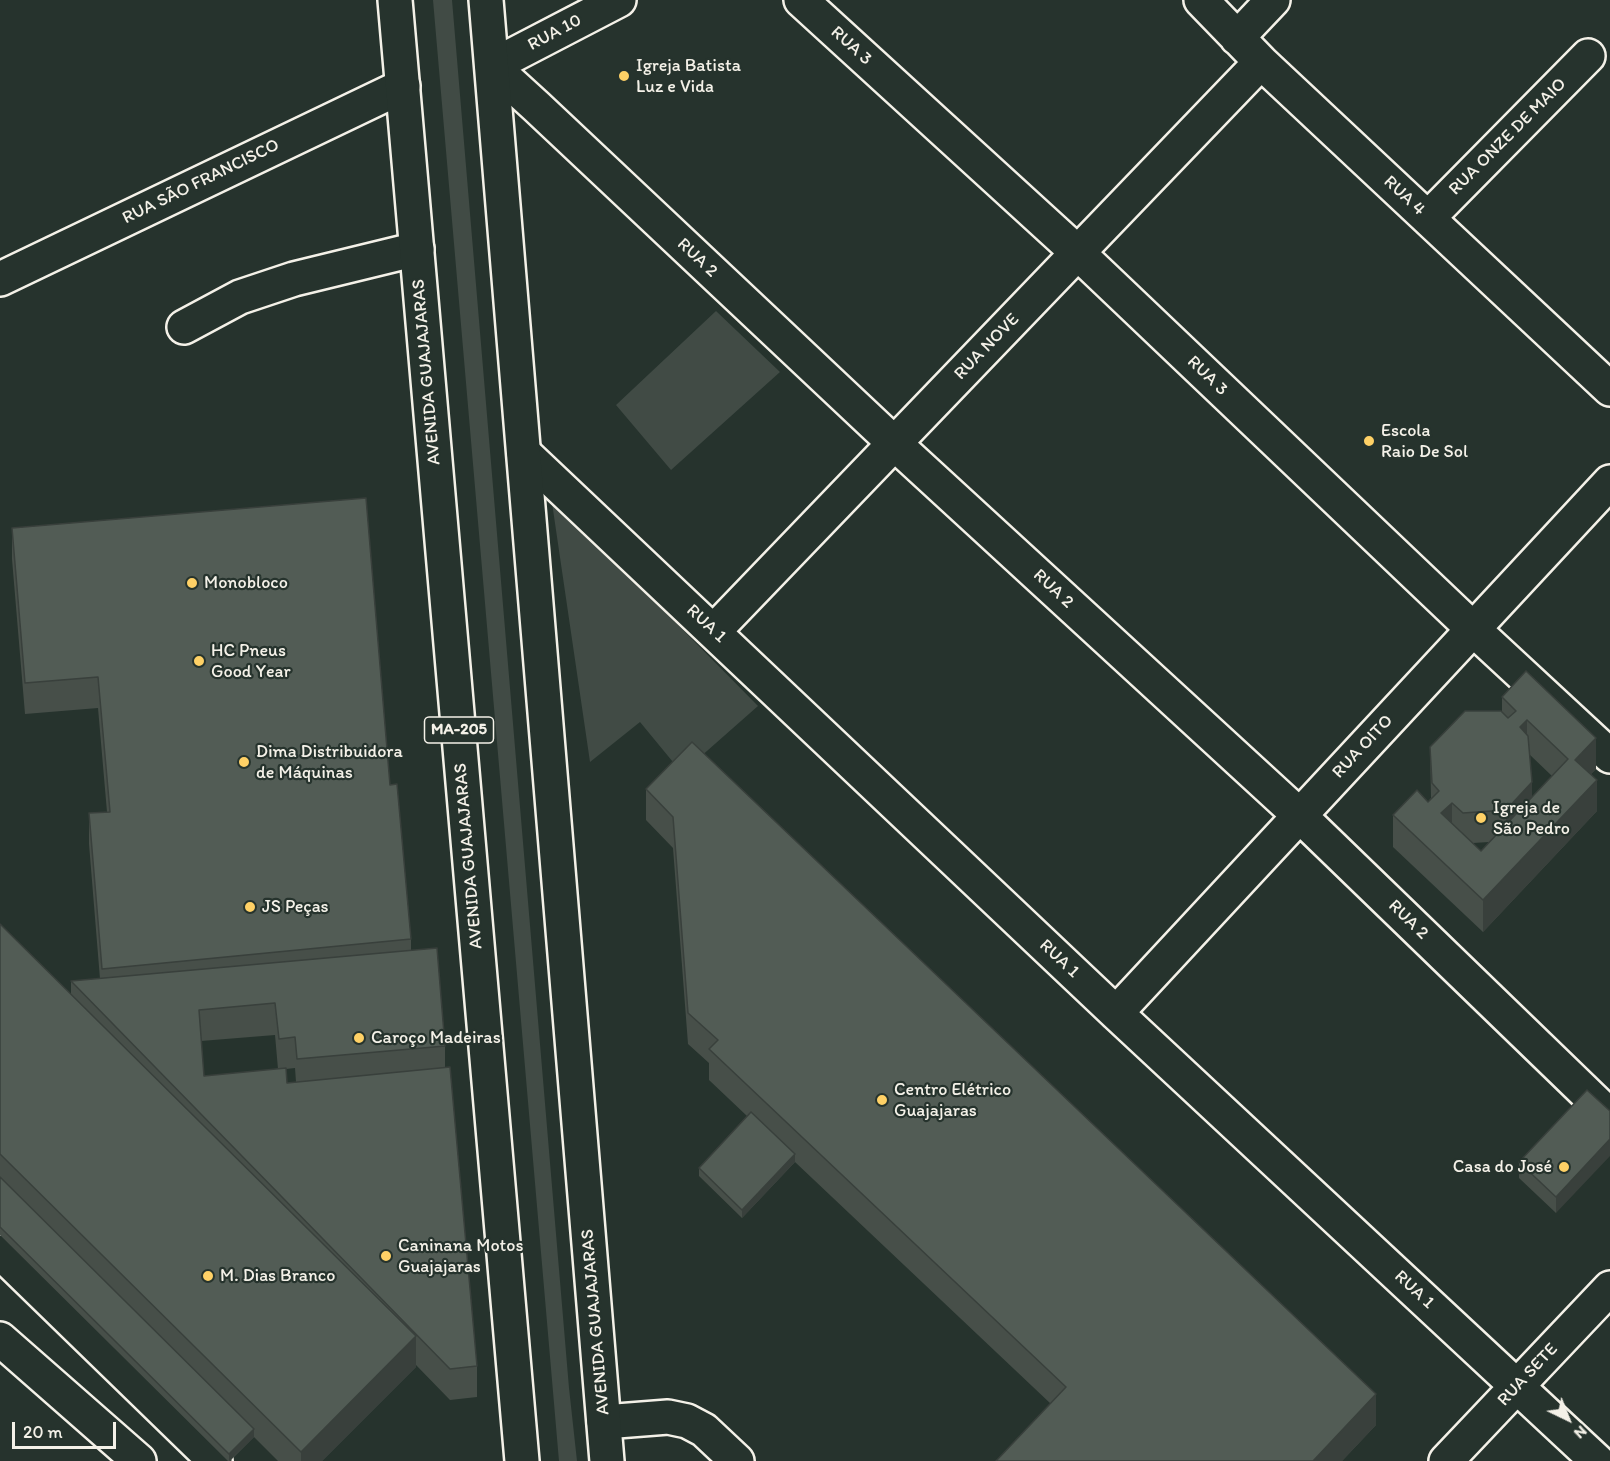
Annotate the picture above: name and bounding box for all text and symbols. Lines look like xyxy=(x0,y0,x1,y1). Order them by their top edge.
street label: RUA 10 xyxy=(524,10,586,56)
street label: RUA 3 xyxy=(826,22,876,70)
place label: Igreja Batista Luz e Vida xyxy=(636,55,741,98)
marker: Igreja Batista Luz e Vida xyxy=(617,69,631,83)
street label: RUA ONZE DE MAIO xyxy=(1445,74,1571,200)
street label: RUA SÃO FRANCISCO xyxy=(119,135,283,229)
street label: RUA 4 xyxy=(1379,171,1429,221)
street label: RUA 2 xyxy=(672,234,722,282)
street label: AVENIDA GUAJAJARAS xyxy=(408,278,446,466)
street label: RUA NOVE xyxy=(950,309,1024,385)
street label: RUA 3 xyxy=(1182,351,1232,401)
place label: Escola Raio De Sol xyxy=(1381,420,1468,462)
marker: Escola Raio De Sol xyxy=(1362,434,1376,448)
street label: RUA 2 xyxy=(1028,565,1078,613)
place label: Monobloco xyxy=(204,572,288,594)
marker: Monobloco xyxy=(185,576,199,590)
street label: RUA 1 xyxy=(682,600,730,648)
place label: HC Pneus Good Year xyxy=(211,640,291,682)
marker: HC Pneus Good Year xyxy=(192,654,206,668)
street label: RUA OITO xyxy=(1328,711,1398,783)
road number: MA-205 xyxy=(424,717,494,743)
place label: Dima Distribuidora de Máquinas xyxy=(256,741,403,783)
marker: Dima Distribuidora de Máquinas xyxy=(237,755,251,769)
street label: AVENIDA GUAJAJARAS xyxy=(450,762,488,950)
place label: Igreja de São Pedro xyxy=(1493,797,1570,840)
marker: Igreja de São Pedro xyxy=(1474,811,1488,825)
place label: JS Peças xyxy=(262,896,329,918)
street label: RUA 2 xyxy=(1383,896,1433,944)
marker: JS Peças xyxy=(243,900,257,914)
street label: RUA 1 xyxy=(1035,935,1083,983)
place label: Caroço Madeiras xyxy=(371,1027,501,1049)
marker: Caroço Madeiras xyxy=(352,1031,366,1045)
place label: Centro Elétrico Guajajaras xyxy=(894,1079,1011,1122)
marker: Centro Elétrico Guajajaras xyxy=(875,1093,889,1107)
place label: Casa do José xyxy=(1453,1156,1552,1178)
marker: Casa do José xyxy=(1557,1160,1571,1174)
street label: AVENIDA GUAJAJARAS xyxy=(577,1228,615,1416)
place label: Caninana Motos Guajajaras xyxy=(398,1235,523,1278)
marker: Caninana Motos Guajajaras xyxy=(379,1249,393,1263)
place label: M. Dias Branco xyxy=(220,1265,335,1287)
street label: RUA 1 xyxy=(1390,1266,1438,1314)
marker: M. Dias Branco xyxy=(201,1269,215,1283)
street label: RUA SETE xyxy=(1493,1339,1563,1411)
north arrow xyxy=(1538,1389,1598,1449)
scale bar xyxy=(15,1410,118,1448)
text: 20 m xyxy=(23,1421,63,1443)
text: N xyxy=(1570,1422,1591,1443)

